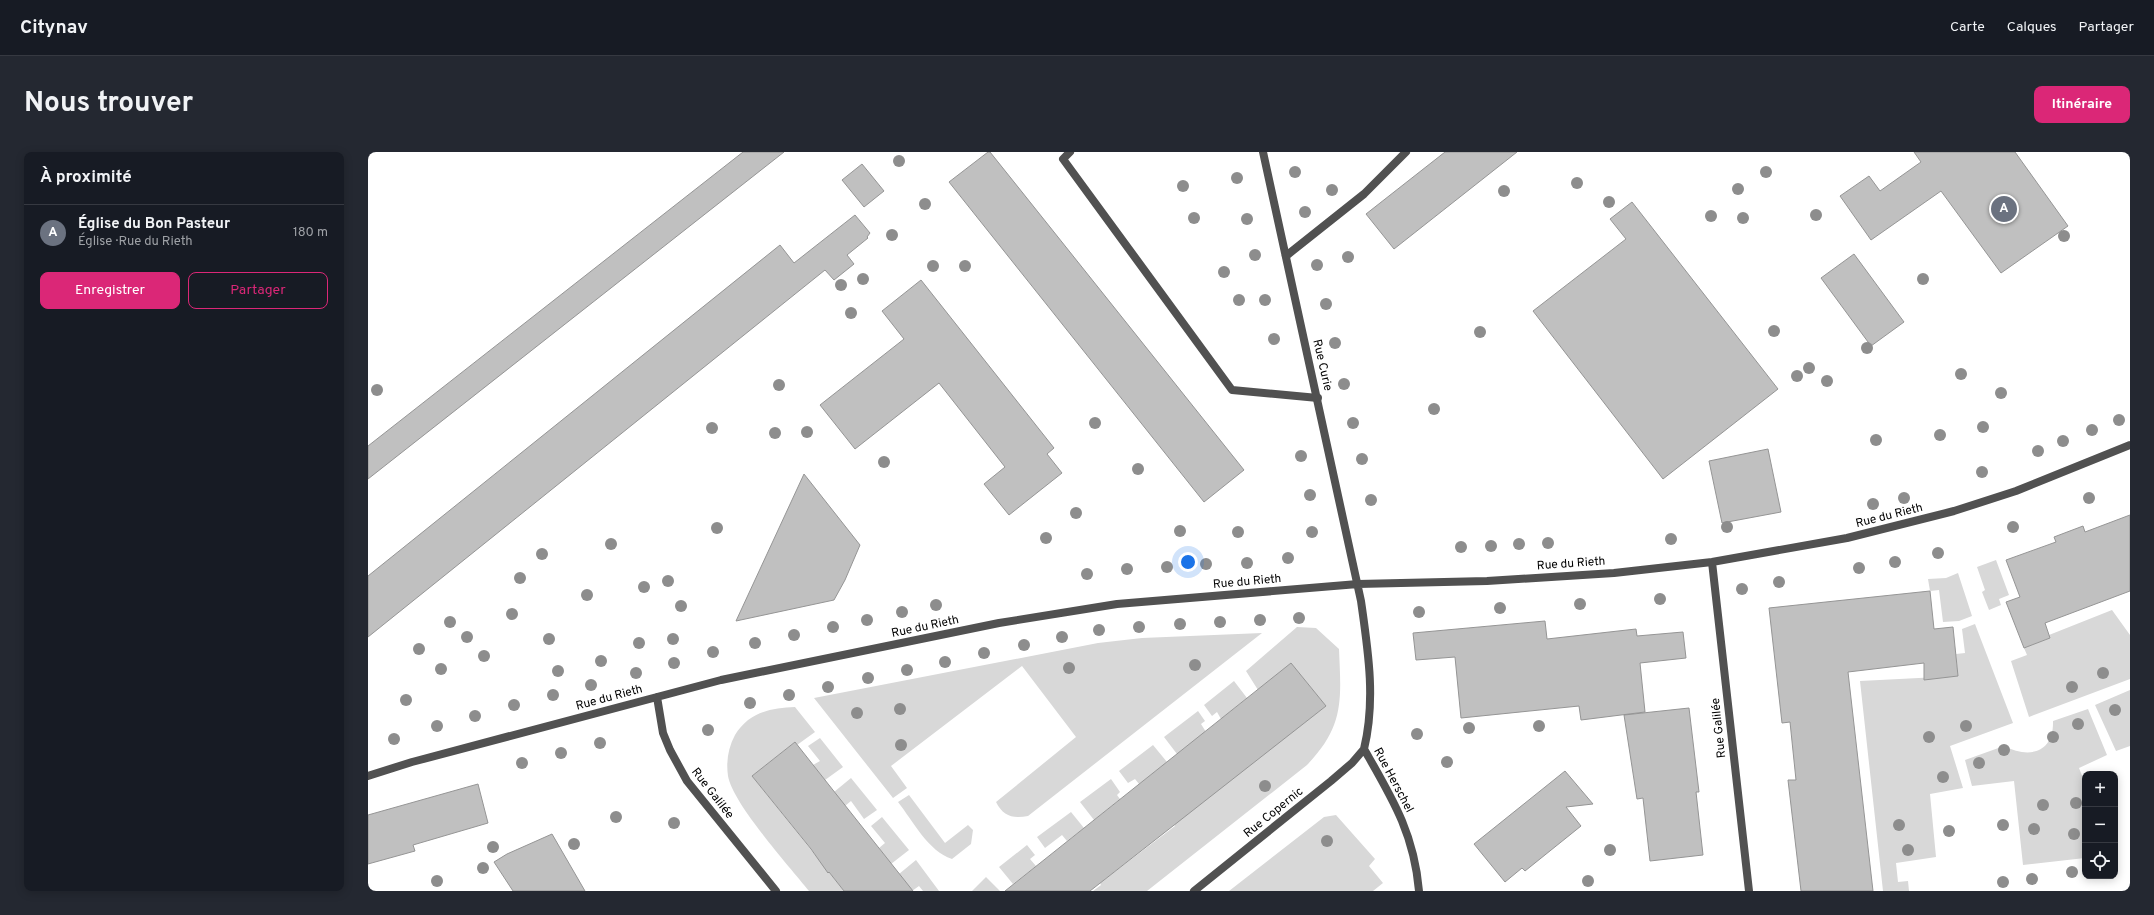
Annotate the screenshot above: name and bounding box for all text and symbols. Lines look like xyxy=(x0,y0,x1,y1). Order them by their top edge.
text: Citynav xyxy=(20,16,88,40)
text: Carte xyxy=(1950,19,1985,36)
text: Calques xyxy=(2007,19,2057,36)
text: Partager xyxy=(2079,19,2134,36)
text: Nous trouver xyxy=(24,86,193,122)
button: Itinéraire xyxy=(2034,86,2130,123)
text: À proximité xyxy=(40,167,132,189)
pin: A xyxy=(1991,194,2017,224)
text: Église du Bon Pasteur xyxy=(78,215,230,234)
text: A xyxy=(48,225,58,241)
text: 180 m xyxy=(293,225,328,241)
text: Église · Rue du Rieth xyxy=(78,234,193,250)
button: Enregistrer xyxy=(40,272,180,309)
button: Partager xyxy=(188,272,328,309)
street label: Rue Curie xyxy=(1308,338,1336,393)
street label: Rue du Rieth xyxy=(1854,500,1924,532)
your location xyxy=(1178,552,1198,572)
street label: Rue du Rieth xyxy=(1536,554,1606,574)
street label: Rue du Rieth xyxy=(1212,571,1282,593)
street label: Rue du Rieth xyxy=(890,612,960,642)
street label: Rue du Rieth xyxy=(574,681,644,715)
street label: Rue Galilée xyxy=(1708,697,1730,759)
street label: Rue Herschel xyxy=(1369,745,1417,816)
street label: Rue Galilée xyxy=(687,765,737,822)
map controls xyxy=(2082,771,2118,879)
button: + xyxy=(2082,771,2118,807)
street label: Rue Copernic xyxy=(1241,784,1307,842)
button: − xyxy=(2082,807,2118,843)
button: locate xyxy=(2082,843,2118,879)

